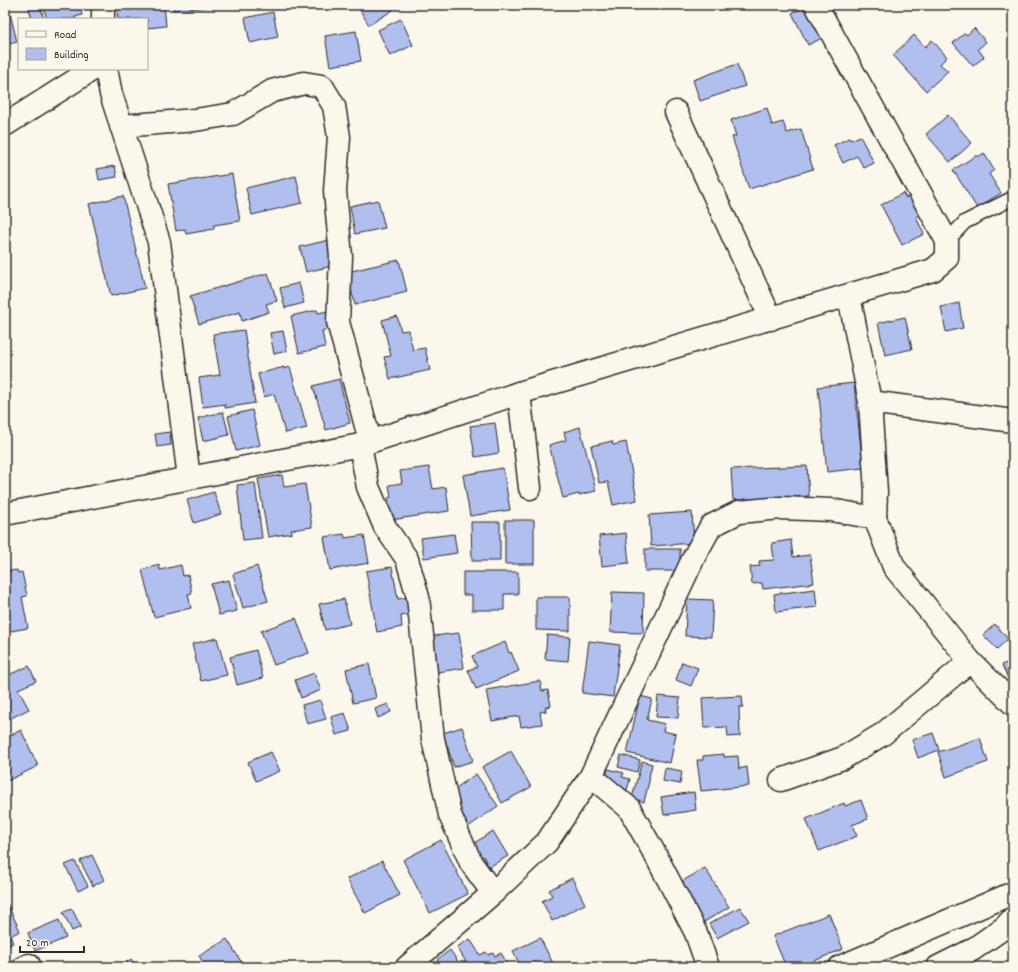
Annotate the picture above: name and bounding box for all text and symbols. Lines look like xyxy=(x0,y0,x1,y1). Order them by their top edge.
legend xyxy=(18,18,148,70)
text: Road xyxy=(54,27,76,44)
text: Building xyxy=(54,47,89,64)
scale bar xyxy=(20,928,84,954)
text: 20 m xyxy=(26,935,49,952)

